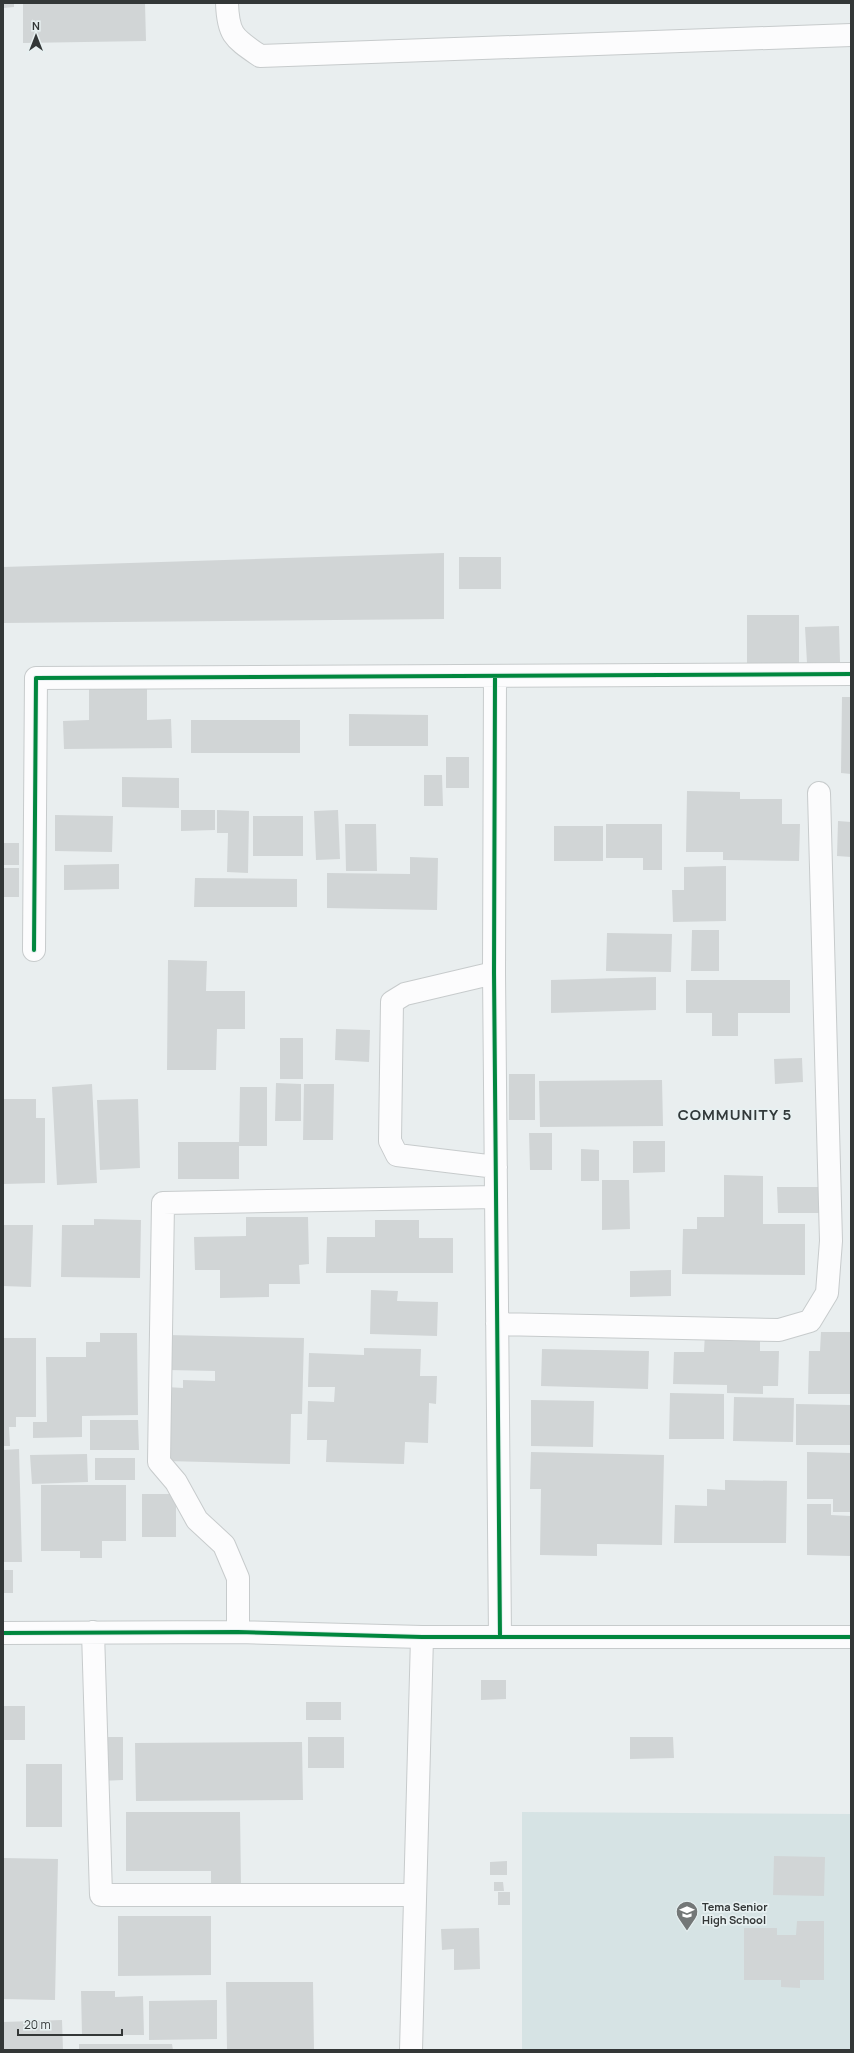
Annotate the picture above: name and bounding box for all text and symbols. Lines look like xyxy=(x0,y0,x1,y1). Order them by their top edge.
north arrow xyxy=(16,16,56,56)
text: N xyxy=(32,18,40,33)
district label: COMMUNITY 5 xyxy=(678,1104,792,1125)
school or university icon: Tema Senior High School xyxy=(674,1899,700,1932)
place label: Tema Senior High School xyxy=(702,1899,768,1927)
scale bar xyxy=(18,2011,122,2037)
text: 20 m xyxy=(24,2016,51,2033)

